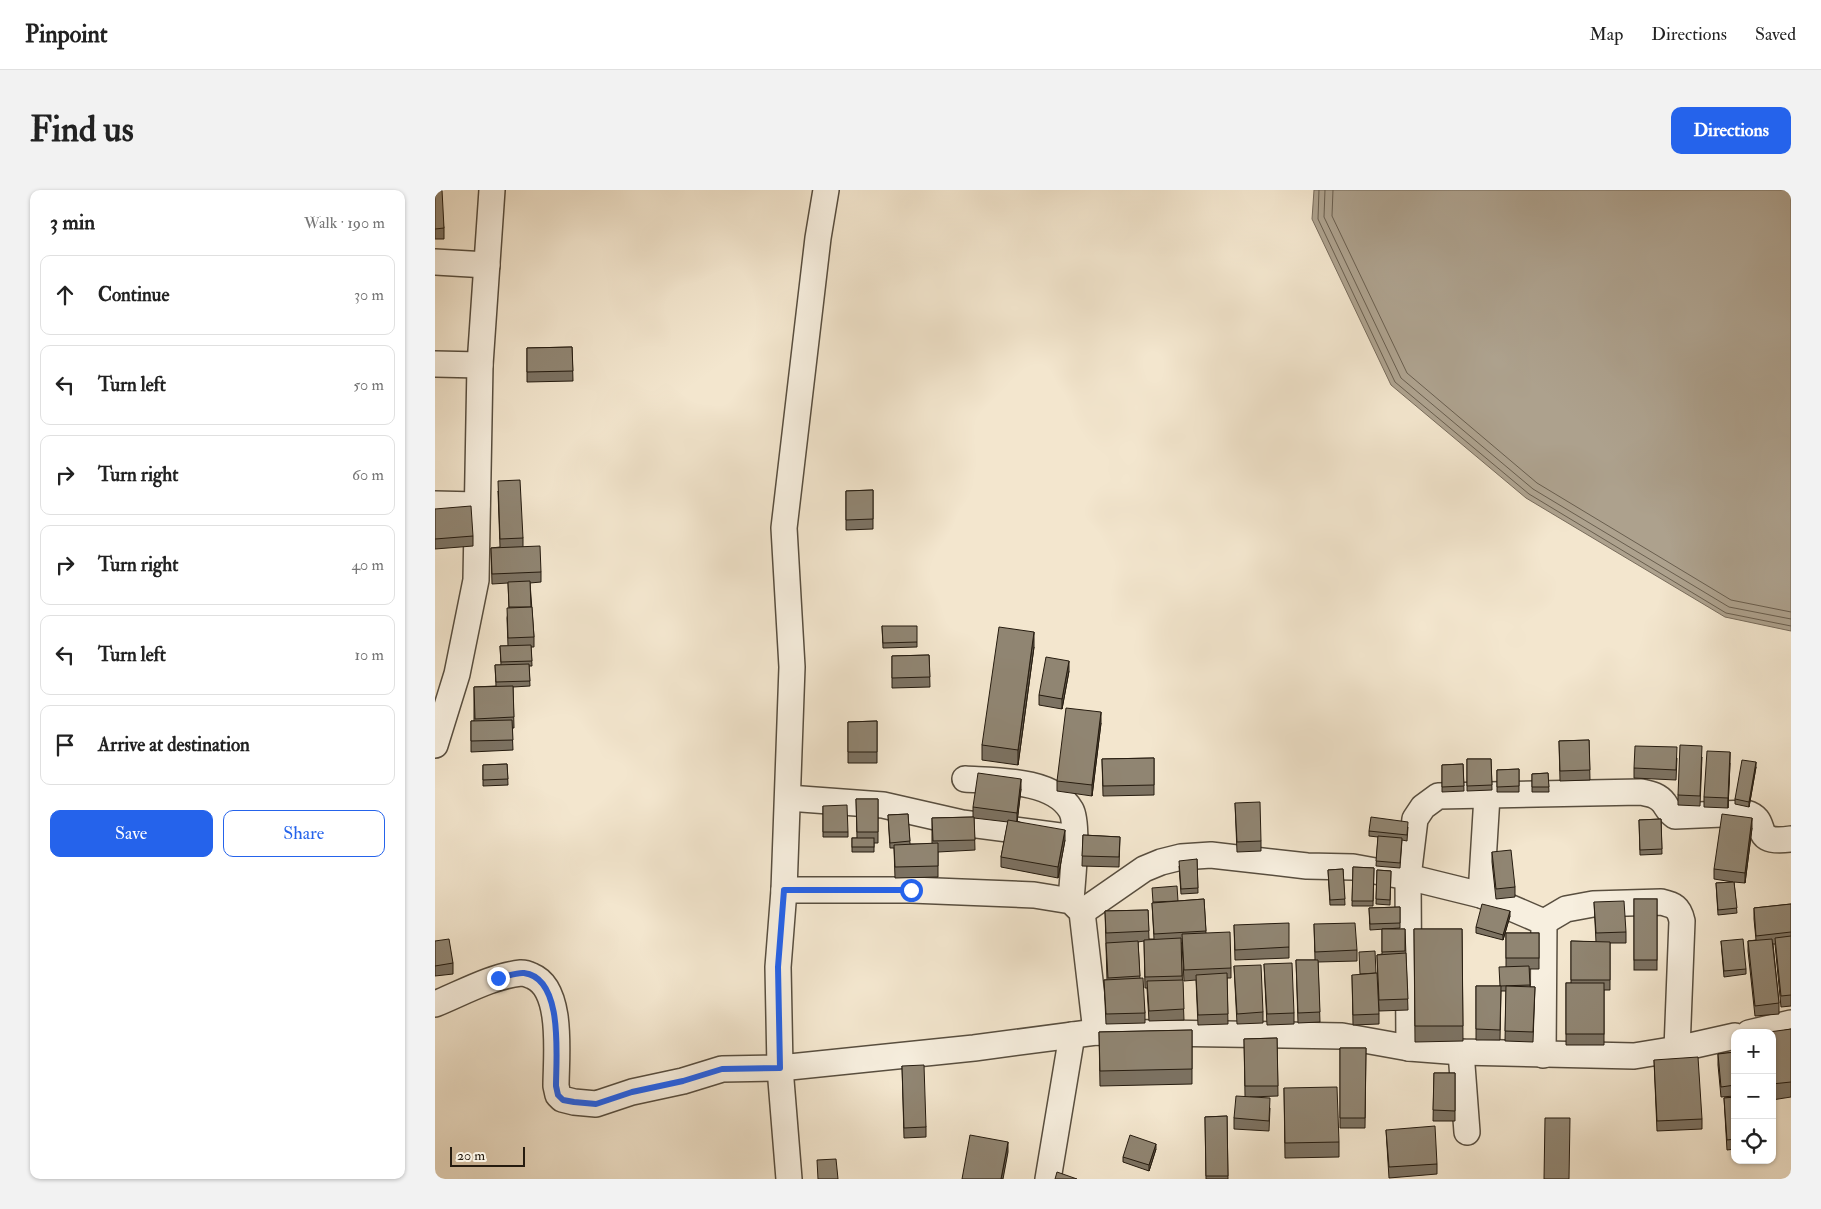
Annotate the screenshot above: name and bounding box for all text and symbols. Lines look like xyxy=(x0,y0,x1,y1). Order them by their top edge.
text: Pinpoint xyxy=(25,19,108,50)
text: Map xyxy=(1590,23,1623,46)
text: Directions xyxy=(1651,23,1727,46)
text: Saved xyxy=(1755,23,1796,46)
button: Directions xyxy=(1671,107,1791,154)
text: Find us xyxy=(30,108,134,152)
text: 3 min xyxy=(50,209,95,236)
text: Walk · 190 m xyxy=(304,213,385,233)
icon: ahead xyxy=(51,281,79,309)
text: Continue xyxy=(98,283,169,307)
text: 30 m xyxy=(354,285,384,305)
icon: left xyxy=(51,371,79,399)
text: Turn left xyxy=(98,373,166,397)
text: 50 m xyxy=(353,375,384,395)
icon: right xyxy=(51,461,79,489)
text: Turn right xyxy=(98,463,178,487)
text: 60 m xyxy=(352,465,384,485)
icon: right xyxy=(51,551,79,579)
text: Turn right xyxy=(98,553,178,577)
text: 40 m xyxy=(351,555,384,575)
icon: left xyxy=(51,641,79,669)
text: Turn left xyxy=(98,643,166,667)
text: 10 m xyxy=(354,645,384,665)
icon: arrive xyxy=(51,731,79,759)
text: Arrive at destination xyxy=(98,733,250,757)
button: Save xyxy=(50,810,213,857)
button: Share xyxy=(223,810,385,857)
route start xyxy=(900,879,923,902)
route end xyxy=(487,967,510,990)
map controls xyxy=(1731,1029,1776,1164)
button: + xyxy=(1731,1029,1776,1074)
button: − xyxy=(1731,1074,1776,1119)
button: locate xyxy=(1731,1119,1776,1164)
scale bar xyxy=(450,1144,525,1167)
text: 20 m xyxy=(457,1147,485,1164)

